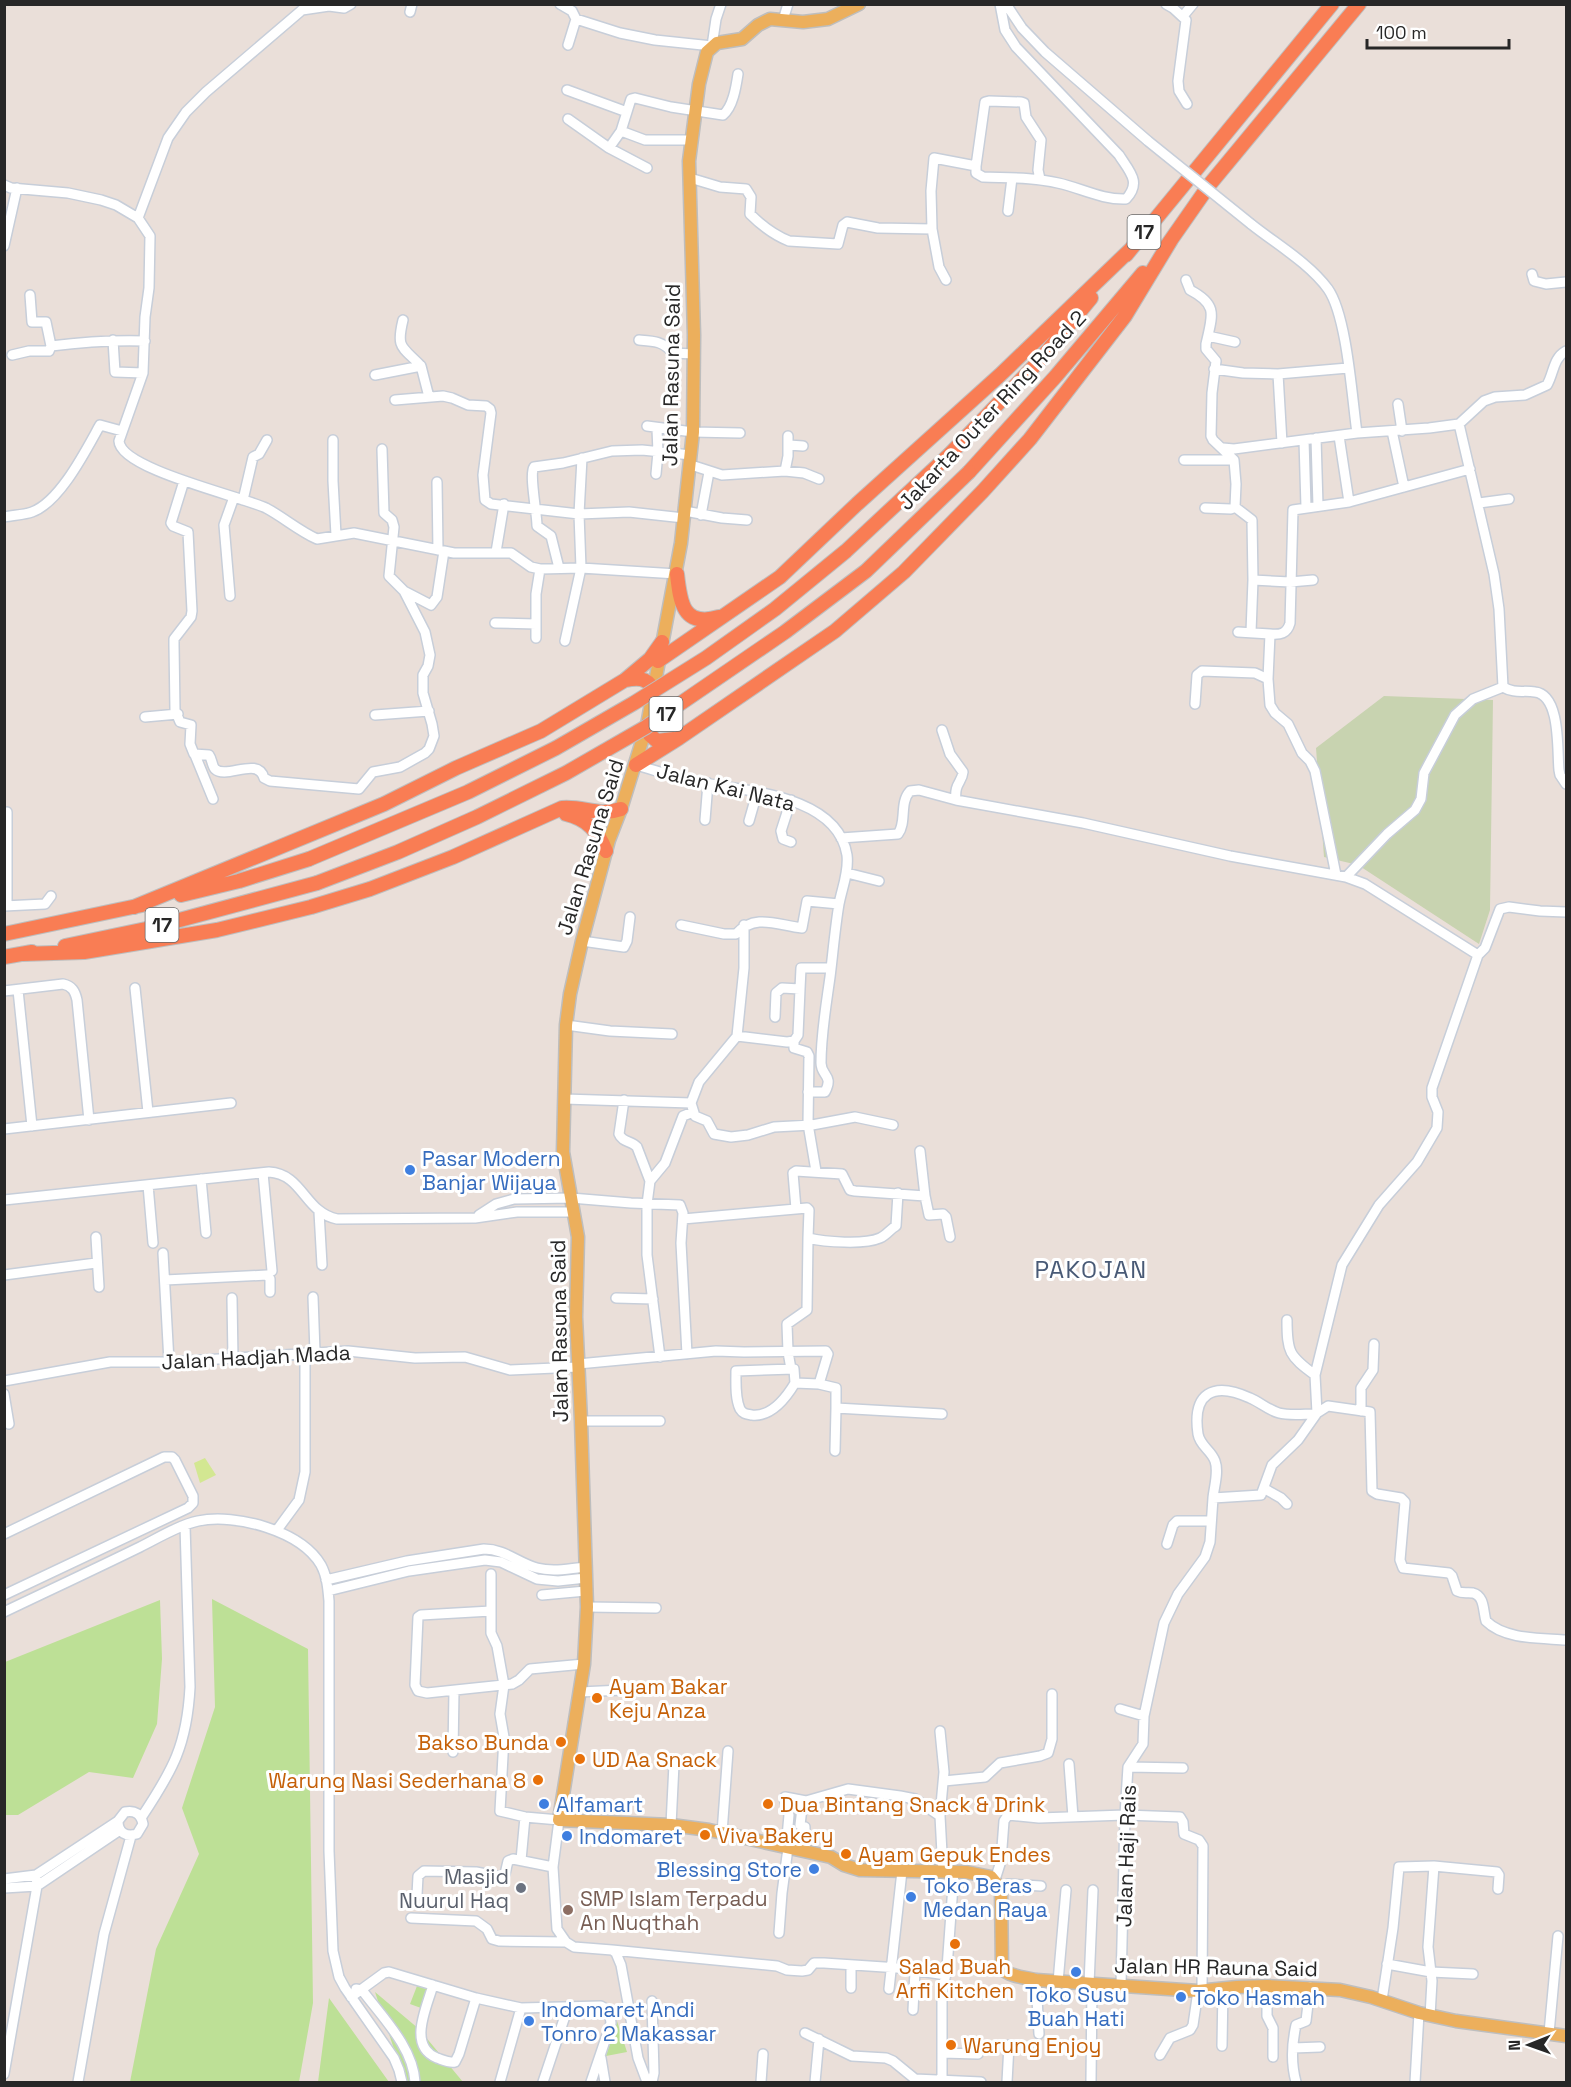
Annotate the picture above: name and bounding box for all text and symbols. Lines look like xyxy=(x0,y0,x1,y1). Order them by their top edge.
scale bar xyxy=(1367,12,1510,50)
text: 100 m xyxy=(1376,21,1427,44)
road number: 17 xyxy=(1128,215,1160,249)
street label: Jalan Rasuna Said xyxy=(656,283,686,467)
street label: Jakarta Outer Ring Road 2 xyxy=(892,304,1092,516)
road number: 17 xyxy=(650,697,682,731)
street label: Jalan Rasuna Said xyxy=(550,756,630,938)
street label: Jalan Kai Nata xyxy=(654,757,798,817)
road number: 17 xyxy=(146,908,178,942)
place label: Pasar Modern Banjar Wijaya xyxy=(422,1145,561,1196)
marker: Pasar Modern Banjar Wijaya xyxy=(403,1163,417,1177)
street label: Jalan Rasuna Said xyxy=(544,1239,574,1423)
district label: PAKOJAN xyxy=(1034,1254,1148,1285)
street label: Jalan Hadjah Mada xyxy=(161,1339,351,1375)
place label: Ayam Bakar Keju Anza xyxy=(609,1673,728,1724)
marker: Ayam Bakar Keju Anza xyxy=(590,1691,604,1705)
place label: Bakso Bunda xyxy=(417,1729,549,1756)
marker: Bakso Bunda xyxy=(554,1735,568,1749)
place label: UD Aa Snack xyxy=(592,1746,717,1773)
marker: UD Aa Snack xyxy=(573,1752,587,1766)
place label: Warung Nasi Sederhana 8 xyxy=(268,1767,526,1794)
marker: Warung Nasi Sederhana 8 xyxy=(531,1773,545,1787)
street label: Jalan Haji Rais xyxy=(1110,1784,1142,1928)
place label: Alfamart xyxy=(556,1791,643,1818)
place label: Dua Bintang Snack & Drink xyxy=(780,1791,1045,1818)
marker: Alfamart xyxy=(537,1797,551,1811)
marker: Dua Bintang Snack & Drink xyxy=(761,1797,775,1811)
place label: Viva Bakery xyxy=(717,1822,834,1849)
place label: Indomaret xyxy=(579,1823,683,1850)
marker: Viva Bakery xyxy=(698,1828,712,1842)
marker: Indomaret xyxy=(560,1829,574,1843)
place label: Ayam Gepuk Endes xyxy=(858,1841,1051,1868)
marker: Ayam Gepuk Endes xyxy=(839,1847,853,1861)
place label: Blessing Store xyxy=(656,1856,802,1883)
marker: Blessing Store xyxy=(807,1862,821,1876)
place label: Masjid Nuurul Haq xyxy=(399,1863,509,1914)
place label: Toko Beras Medan Raya xyxy=(923,1872,1047,1923)
marker: Masjid Nuurul Haq xyxy=(514,1881,528,1895)
place label: SMP Islam Terpadu An Nuqthah xyxy=(580,1885,768,1936)
marker: Toko Beras Medan Raya xyxy=(904,1890,918,1904)
marker: SMP Islam Terpadu An Nuqthah xyxy=(561,1903,575,1917)
marker: Salad Buah Arfi Kitchen xyxy=(948,1937,962,1951)
street label: Jalan HR Rauna Said xyxy=(1114,1952,1318,1982)
place label: Salad Buah Arfi Kitchen xyxy=(896,1953,1014,2004)
marker: Toko Susu Buah Hati xyxy=(1069,1965,1083,1979)
place label: Toko Susu Buah Hati xyxy=(1025,1981,1127,2032)
place label: Toko Hasmah xyxy=(1193,1984,1325,2011)
marker: Toko Hasmah xyxy=(1174,1990,1188,2004)
place label: Indomaret Andi Tonro 2 Makassar xyxy=(541,1996,716,2047)
marker: Indomaret Andi Tonro 2 Makassar xyxy=(522,2014,536,2028)
north arrow xyxy=(1499,2015,1559,2075)
place label: Warung Enjoy xyxy=(963,2032,1101,2059)
marker: Warung Enjoy xyxy=(944,2038,958,2052)
text: N xyxy=(1504,2040,1525,2051)

